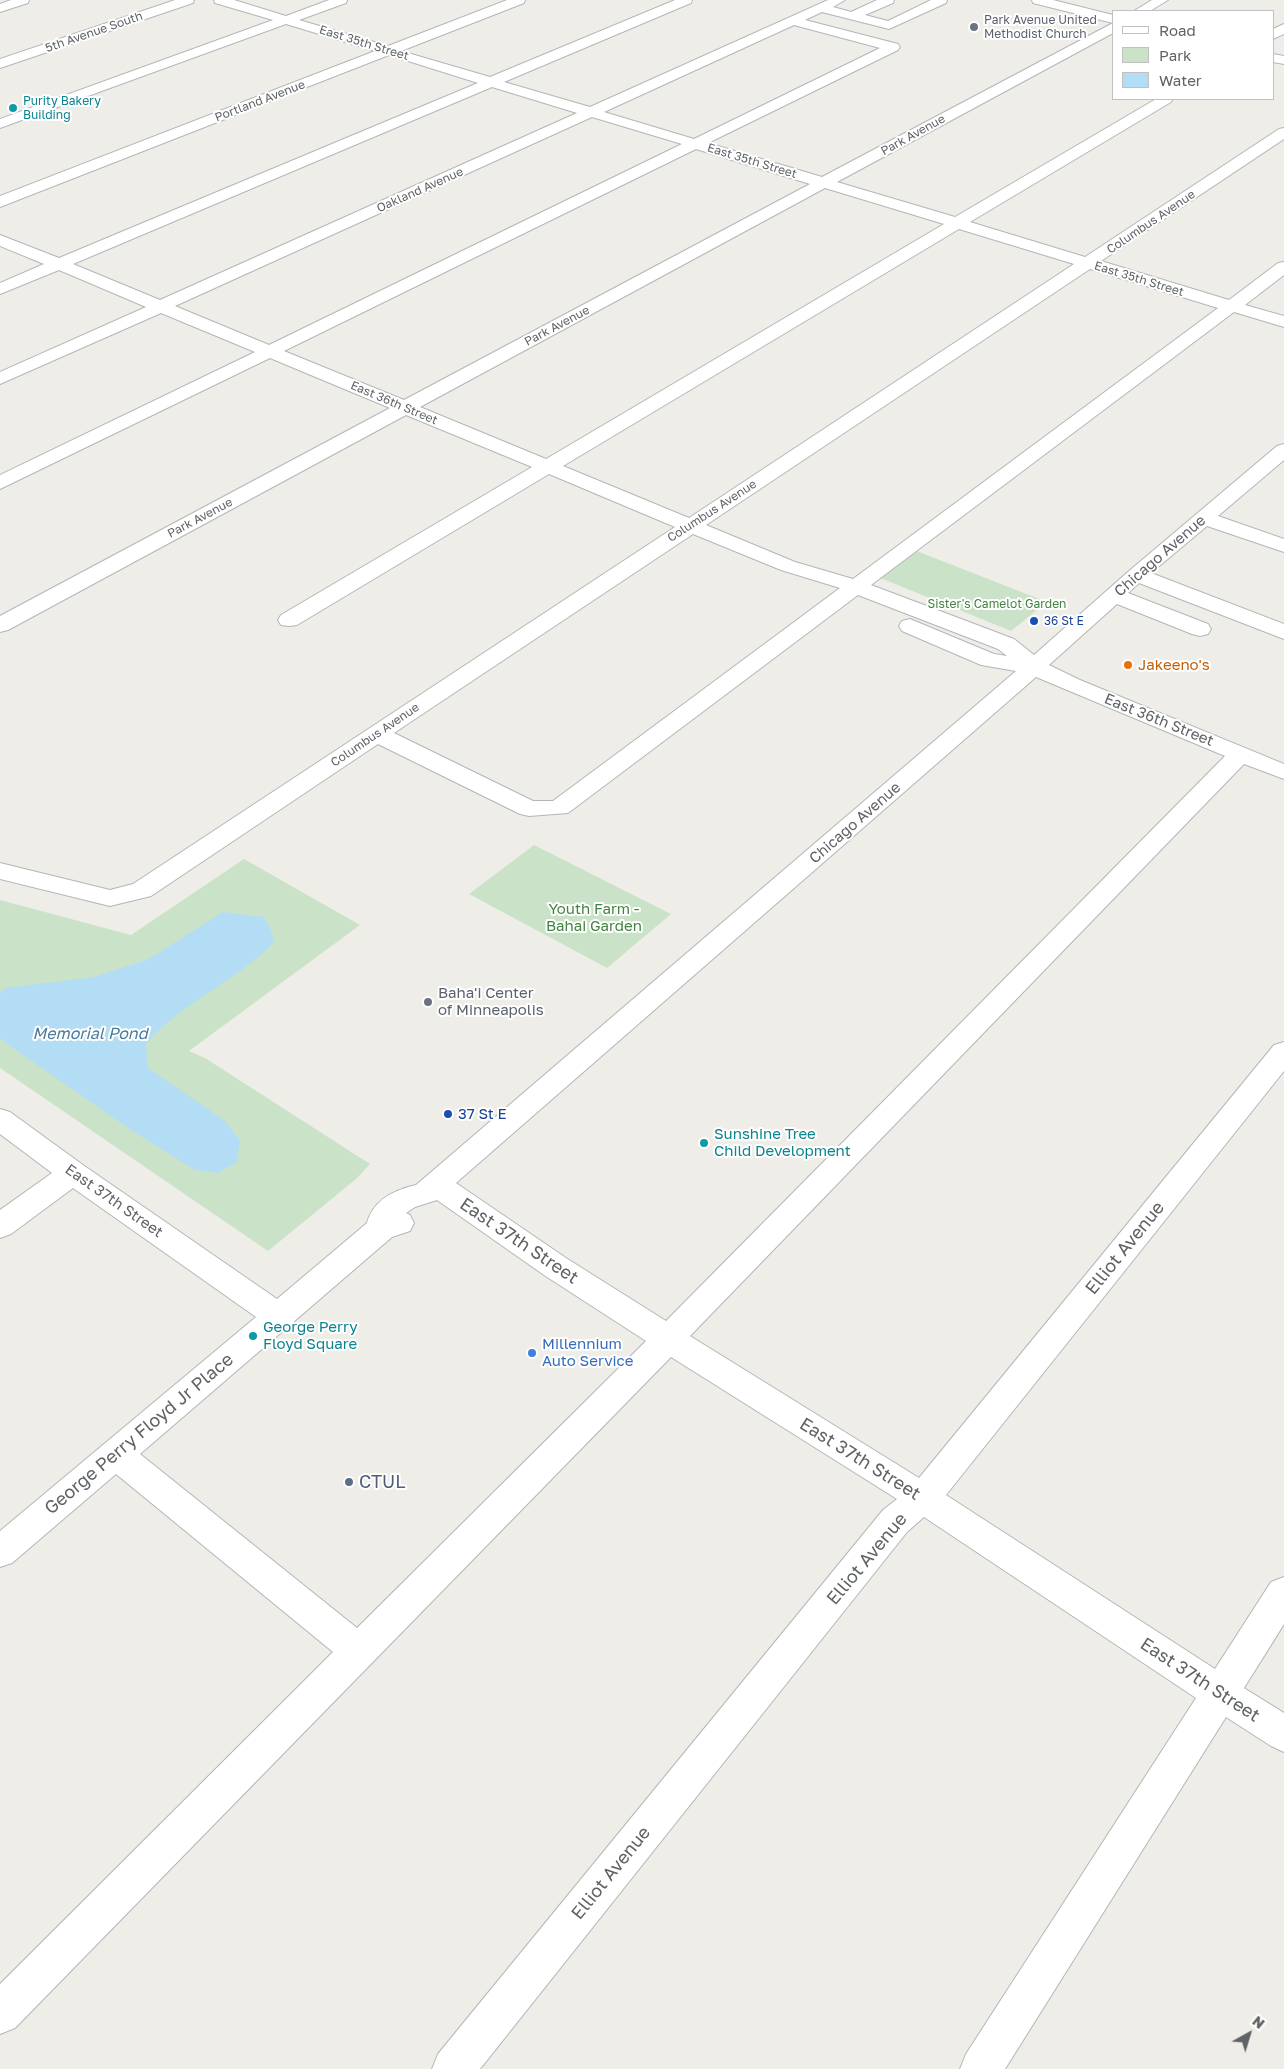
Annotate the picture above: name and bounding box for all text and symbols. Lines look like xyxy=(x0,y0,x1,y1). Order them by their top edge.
street label: 5th Avenue South xyxy=(44,9,144,55)
legend xyxy=(1112,10,1274,100)
place label: Park Avenue United Methodist Church xyxy=(984,13,1097,41)
marker: Park Avenue United Methodist Church xyxy=(968,21,980,33)
text: Road xyxy=(1159,21,1196,39)
street label: East 35th Street xyxy=(318,23,410,63)
text: Park xyxy=(1159,46,1191,64)
text: Water xyxy=(1159,71,1202,89)
street label: Portland Avenue xyxy=(213,77,307,125)
place label: Purity Bakery Building xyxy=(23,94,101,122)
marker: Purity Bakery Building xyxy=(7,102,19,114)
street label: Park Avenue xyxy=(878,111,948,159)
street label: East 35th Street xyxy=(706,141,798,181)
street label: Oakland Avenue xyxy=(375,164,465,216)
street label: Columbus Avenue xyxy=(1104,187,1198,257)
street label: East 35th Street xyxy=(1093,259,1185,299)
street label: Park Avenue xyxy=(522,303,592,349)
street label: East 36th Street xyxy=(348,378,440,428)
street label: Columbus Avenue xyxy=(665,477,759,545)
street label: Park Avenue xyxy=(165,495,235,541)
street label: Chicago Avenue xyxy=(1111,511,1209,601)
park label: Sister's Camelot Garden xyxy=(928,597,1066,611)
place label: 36 St E xyxy=(1044,614,1084,628)
marker: 36 St E xyxy=(1028,615,1040,627)
place label: Jakeeno's xyxy=(1138,656,1210,674)
marker: Jakeeno's xyxy=(1122,659,1134,671)
street label: East 36th Street xyxy=(1102,690,1216,750)
street label: Columbus Avenue xyxy=(328,700,422,770)
street label: Chicago Avenue xyxy=(806,778,904,868)
park label: Youth Farm - Bahai Garden xyxy=(546,900,642,935)
place label: Baha'i Center of Minneapolis xyxy=(438,984,544,1019)
marker: Baha'i Center of Minneapolis xyxy=(422,996,434,1008)
water label: Memorial Pond xyxy=(32,1024,148,1044)
place label: 37 St E xyxy=(458,1105,507,1123)
marker: 37 St E xyxy=(442,1108,454,1120)
place label: Sunshine Tree Child Development xyxy=(714,1125,851,1160)
marker: Sunshine Tree Child Development xyxy=(698,1137,710,1149)
street label: East 37th Street xyxy=(62,1161,166,1241)
street label: East 37th Street xyxy=(456,1193,582,1289)
street label: Elliot Avenue xyxy=(1081,1197,1169,1299)
place label: George Perry Floyd Square xyxy=(263,1318,358,1353)
marker: George Perry Floyd Square xyxy=(247,1330,259,1342)
place label: Millennium Auto Service xyxy=(542,1335,633,1370)
marker: Millennium Auto Service xyxy=(526,1347,538,1359)
street label: George Perry Floyd Jr Place xyxy=(40,1349,238,1519)
street label: East 37th Street xyxy=(796,1413,924,1505)
place label: CTUL xyxy=(359,1471,405,1493)
marker: CTUL xyxy=(343,1476,355,1488)
street label: Elliot Avenue xyxy=(822,1509,912,1609)
street label: East 37th Street xyxy=(1136,1633,1264,1727)
street label: Elliot Avenue xyxy=(567,1822,655,1924)
north arrow xyxy=(1224,2009,1274,2059)
text: N xyxy=(1249,2012,1268,2032)

